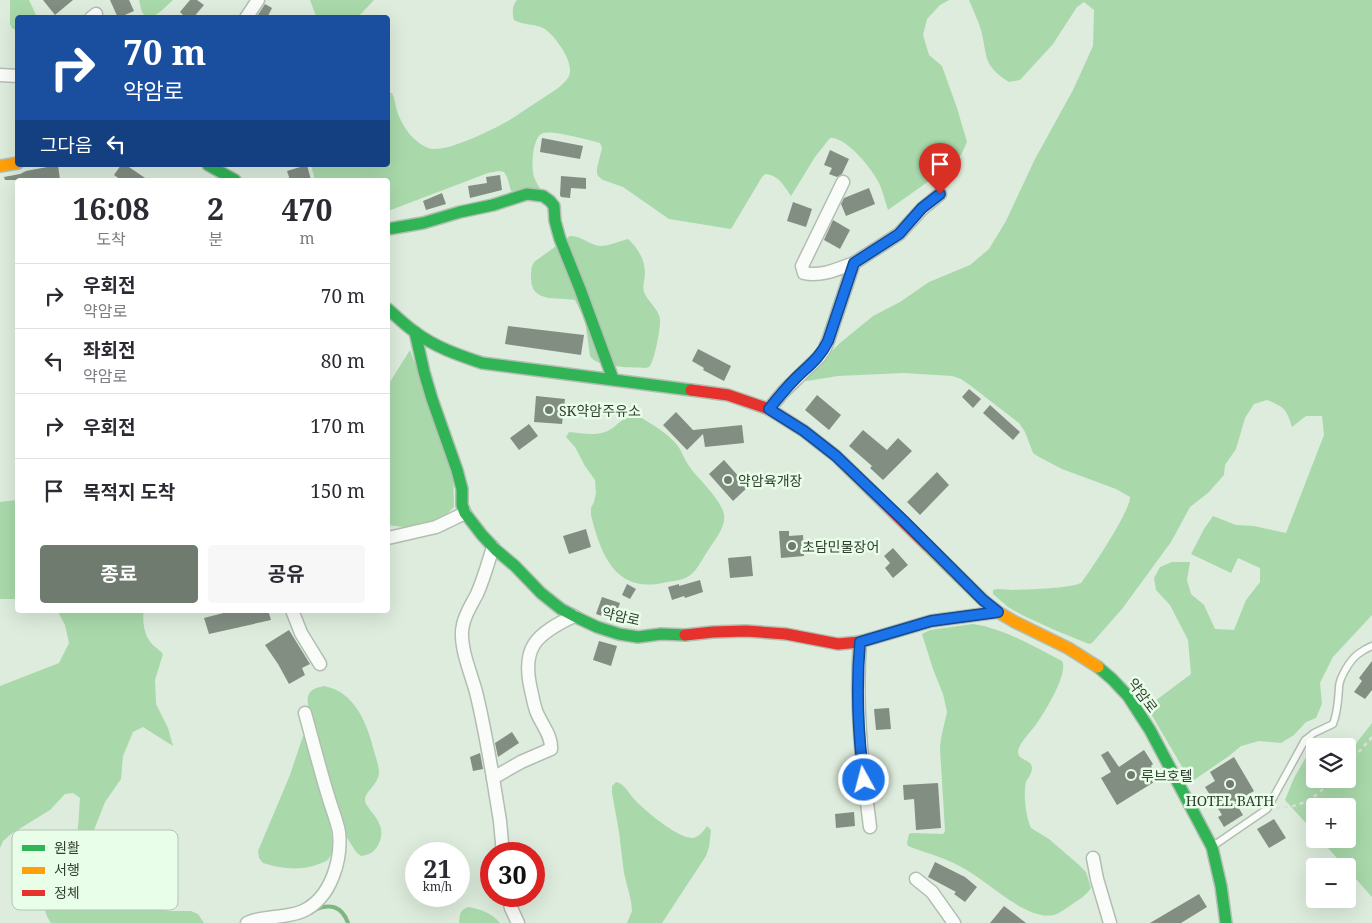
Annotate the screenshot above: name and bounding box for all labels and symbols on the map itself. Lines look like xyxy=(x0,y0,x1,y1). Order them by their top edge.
pin xyxy=(919,143,961,194)
place label: SK약암주유소 xyxy=(559,401,641,420)
marker: SK약암주유소 xyxy=(543,404,555,416)
place label: 약암육개장 xyxy=(738,471,803,490)
marker: 약암육개장 xyxy=(722,474,734,486)
place label: 초담민물장어 xyxy=(802,537,879,556)
marker: 초담민물장어 xyxy=(786,540,798,552)
street label: 약암로 xyxy=(600,602,642,630)
street label: 약암로 xyxy=(1124,674,1162,716)
position arrow xyxy=(837,753,889,805)
place label: 루브호텔 xyxy=(1141,766,1193,785)
marker: 루브호텔 xyxy=(1125,769,1137,781)
marker: HOTEL BATH xyxy=(1224,778,1236,790)
place label: HOTEL BATH xyxy=(1186,791,1274,810)
legend xyxy=(12,830,178,910)
text: 원활 xyxy=(54,838,80,857)
speed limit sign: 30 xyxy=(480,842,545,907)
text: 서행 xyxy=(54,860,80,879)
text: 정체 xyxy=(54,883,80,902)

